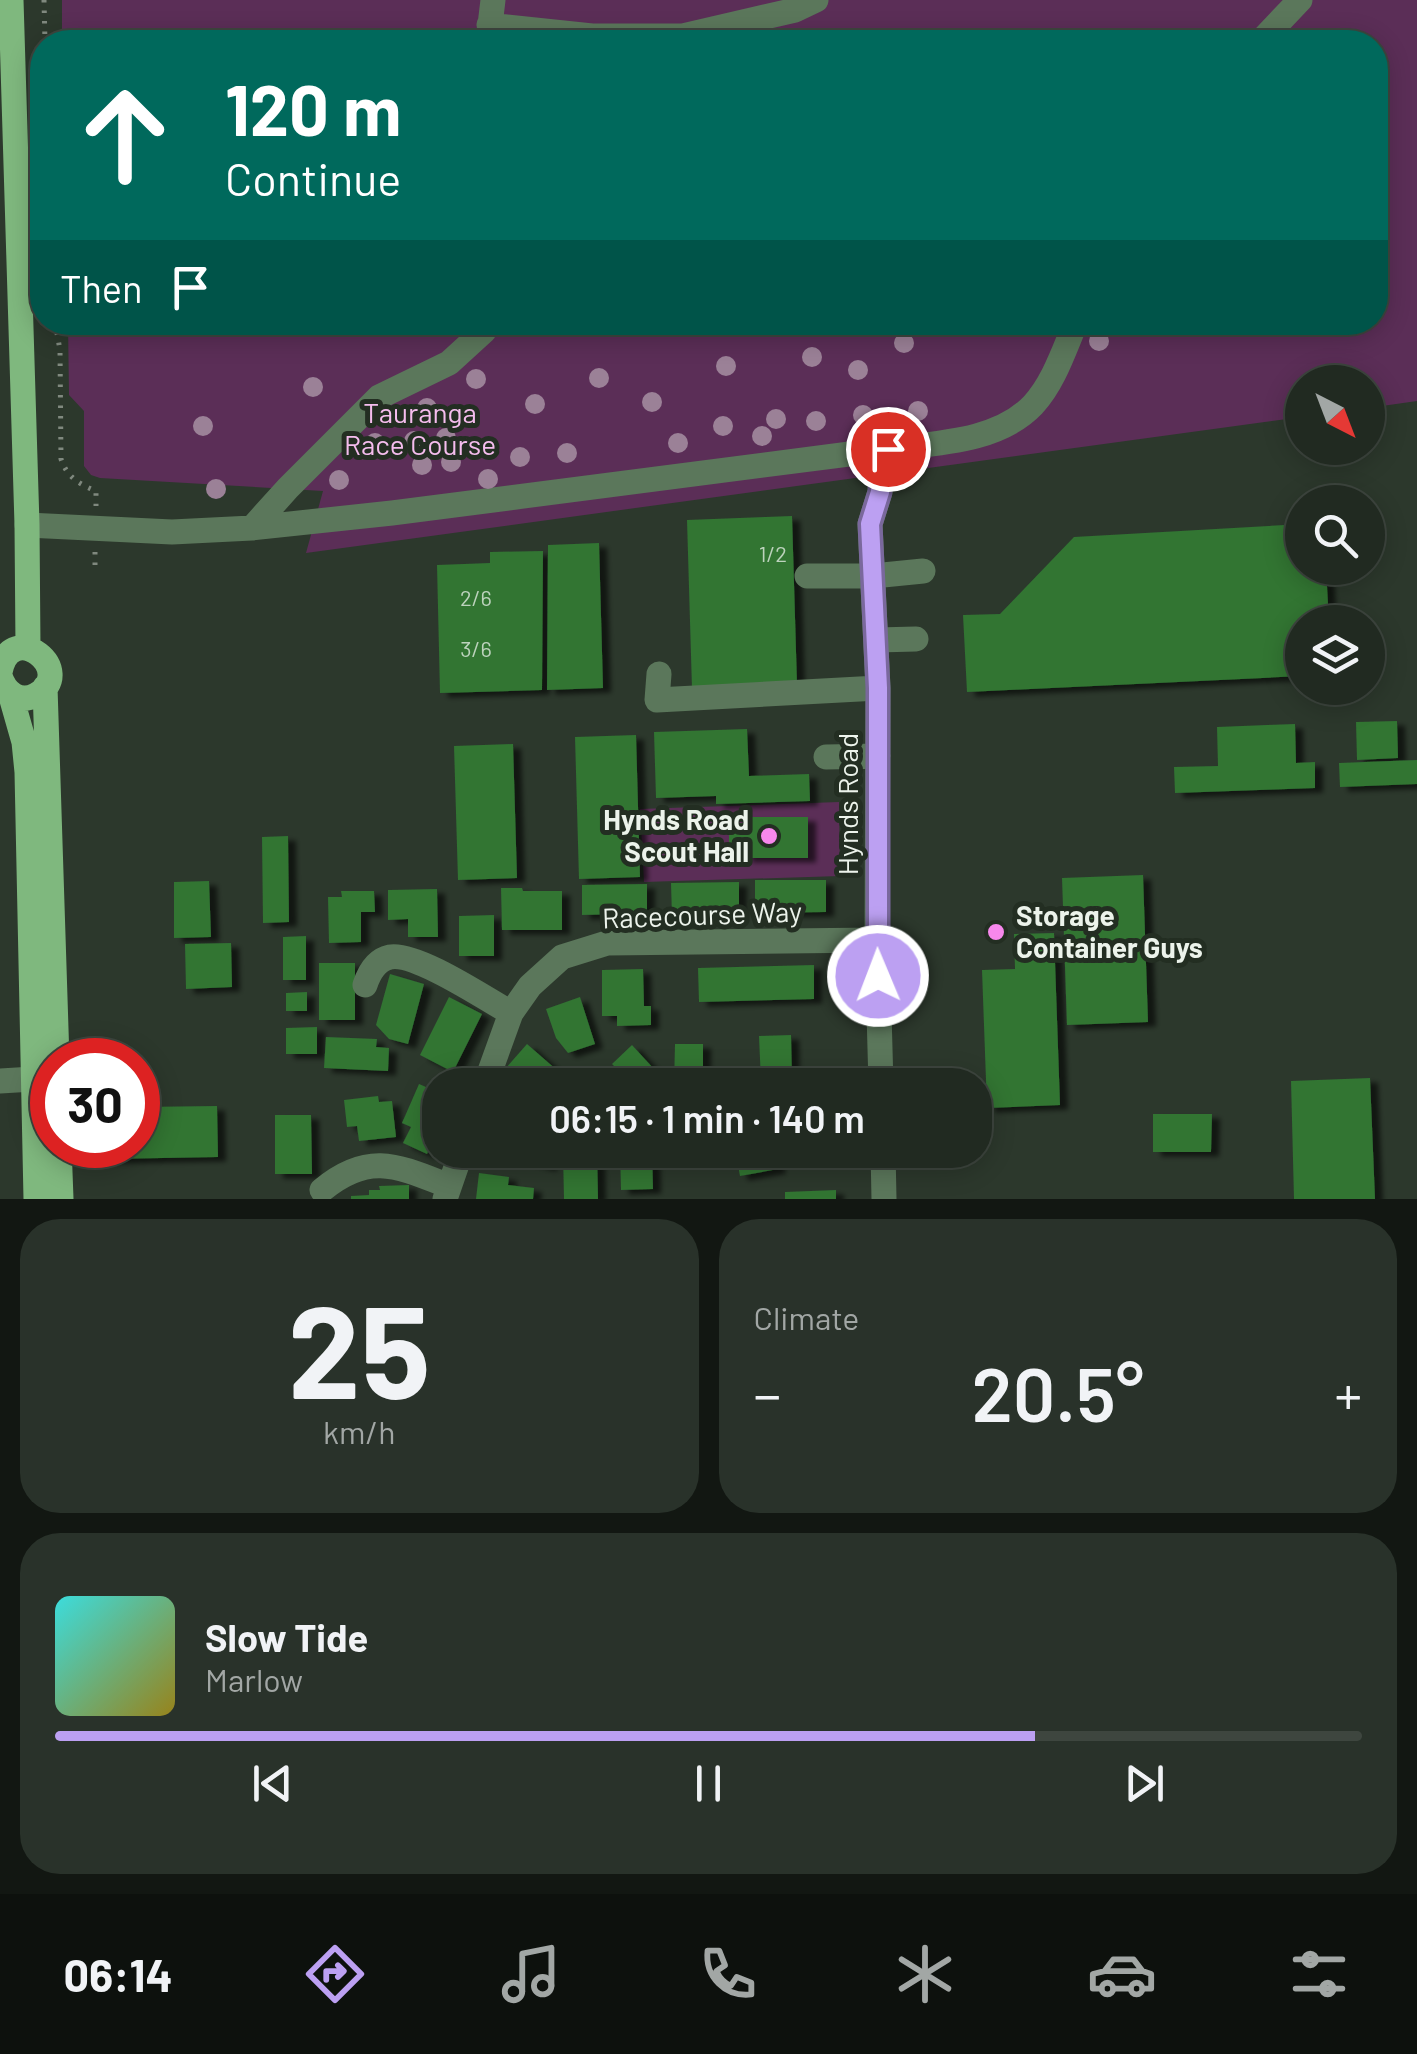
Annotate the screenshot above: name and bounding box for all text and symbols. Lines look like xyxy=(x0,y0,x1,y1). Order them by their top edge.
text: 120 m xyxy=(225,66,401,150)
icon: ahead xyxy=(60,70,190,200)
text: Continue xyxy=(225,151,401,205)
icon: arrive xyxy=(163,260,218,315)
text: Then xyxy=(60,265,143,311)
north arrow xyxy=(1285,365,1385,465)
map controls xyxy=(1285,365,1385,705)
park label: Tauranga Race Course xyxy=(344,395,496,461)
pin xyxy=(846,407,931,492)
icon: arrive xyxy=(861,422,916,477)
button: search xyxy=(1285,485,1385,585)
house number: 1/2 xyxy=(759,540,787,566)
house number: 2/6 xyxy=(460,584,492,610)
button: layers xyxy=(1285,605,1385,705)
house number: 3/6 xyxy=(460,635,492,661)
street label: Hynds Road xyxy=(830,733,864,875)
place label: Hynds Road Scout Hall xyxy=(603,802,749,868)
marker: Hynds Road Scout Hall xyxy=(758,825,780,847)
street label: Racecourse Way xyxy=(601,894,803,934)
place label: Storage Container Guys xyxy=(1016,898,1203,964)
marker: Storage Container Guys xyxy=(985,921,1007,943)
position arrow xyxy=(826,924,930,1028)
speed limit sign: 30 xyxy=(30,1038,160,1168)
text: 06:15 · 1 min · 140 m xyxy=(549,1095,865,1141)
text: 25 xyxy=(288,1269,431,1425)
text: Climate xyxy=(754,1298,859,1336)
text: 20.5° xyxy=(971,1347,1144,1437)
text: − xyxy=(754,1360,781,1426)
text: + xyxy=(1334,1360,1362,1426)
text: km/h xyxy=(323,1412,395,1450)
text: Slow Tide xyxy=(205,1614,368,1660)
text: Marlow xyxy=(205,1660,303,1698)
icon: previous xyxy=(245,1756,300,1811)
icon: pause xyxy=(681,1756,736,1811)
icon: next xyxy=(1117,1756,1172,1811)
icon: directions xyxy=(300,1939,370,2009)
icon: music xyxy=(496,1939,566,2009)
icon: phone xyxy=(693,1939,763,2009)
icon: climate xyxy=(890,1939,960,2009)
icon: car xyxy=(1087,1939,1157,2009)
icon: filters xyxy=(1284,1939,1354,2009)
text: 06:14 xyxy=(63,1947,173,2001)

